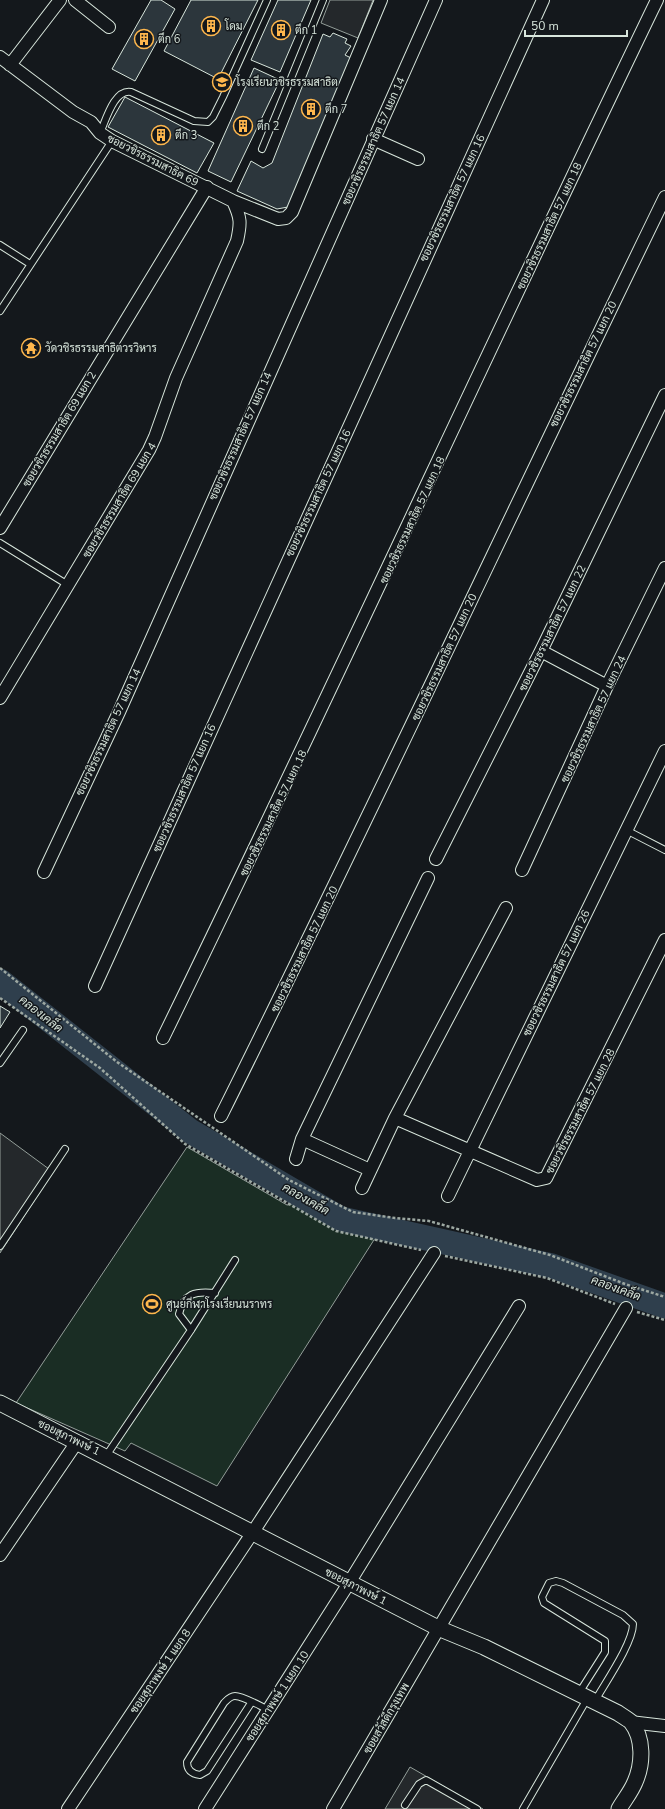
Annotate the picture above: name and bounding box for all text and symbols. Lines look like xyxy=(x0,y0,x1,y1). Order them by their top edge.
scale bar xyxy=(525,12,627,38)
building icon: โดม xyxy=(200,15,222,37)
place label: โดม xyxy=(224,18,242,34)
text: 50 m xyxy=(531,18,559,34)
building icon: ตึก 1 xyxy=(270,19,292,41)
place label: ตึก 1 xyxy=(295,23,317,38)
building icon: ตึก 6 xyxy=(133,28,155,50)
place label: ตึก 6 xyxy=(158,32,181,47)
school or university icon: โรงเรียนวชิรธรรมสาธิต xyxy=(211,71,233,93)
place label: โรงเรียนวชิรธรรมสาธิต xyxy=(235,74,338,90)
street label: ซอยวชิรธรรมสาธิต 57 แยก 14 xyxy=(338,74,409,208)
building icon: ตึก 7 xyxy=(300,98,322,120)
place label: ตึก 7 xyxy=(325,102,347,117)
building icon: ตึก 2 xyxy=(232,115,254,137)
place label: ตึก 2 xyxy=(257,119,279,134)
building icon: ตึก 3 xyxy=(150,124,172,146)
place label: ตึก 3 xyxy=(175,128,197,143)
street label: ซอยวชิรธรรมสาธิต 69 xyxy=(104,131,201,190)
street label: ซอยวชิรธรรมสาธิต 57 แยก 16 xyxy=(416,132,489,264)
street label: ซอยวชิรธรรมสาธิต 57 แยก 18 xyxy=(513,160,586,292)
street label: ซอยวชิรธรรมสาธิต 57 แยก 20 xyxy=(546,298,621,430)
temple icon: วัดวชิรธรรมสาธิตวรวิหาร xyxy=(20,337,42,359)
place label: วัดวชิรธรรมสาธิตวรวิหาร xyxy=(45,341,157,356)
street label: ซอยวชิรธรรมสาธิต 69 แยก 2 xyxy=(19,369,100,490)
street label: ซอยวชิรธรรมสาธิต 57 แยก 14 xyxy=(205,369,276,503)
street label: ซอยวชิรธรรมสาธิต 57 แยก 16 xyxy=(282,427,355,559)
street label: ซอยวชิรธรรมสาธิต 69 แยก 4 xyxy=(79,439,160,561)
street label: ซอยวชิรธรรมสาธิต 57 แยก 18 xyxy=(376,454,449,586)
street label: ซอยวชิรธรรมสาธิต 57 แยก 22 xyxy=(515,563,590,694)
street label: ซอยวชิรธรรมสาธิต 57 แยก 20 xyxy=(408,591,481,723)
street label: ซอยวชิรธรรมสาธิต 57 แยก 24 xyxy=(557,653,630,785)
street label: ซอยวชิรธรรมสาธิต 57 แยก 14 xyxy=(72,666,145,798)
street label: ซอยวชิรธรรมสาธิต 57 แยก 16 xyxy=(149,721,220,855)
street label: ซอยวชิรธรรมสาธิต 57 แยก 18 xyxy=(236,747,311,879)
street label: ซอยวชิรธรรมสาธิต 57 แยก 20 xyxy=(267,883,342,1015)
street label: ซอยวชิรธรรมสาธิต 57 แยก 26 xyxy=(519,907,594,1039)
water label: คลองเคล็ด xyxy=(16,991,67,1036)
street label: ซอยวชิรธรรมสาธิต 57 แยก 28 xyxy=(542,1046,619,1176)
water label: คลองเคล็ด xyxy=(280,1178,333,1219)
water label: คลองเคล็ด xyxy=(589,1271,643,1304)
sports icon: ศูนย์กีฬาโรงเรียนนราทร xyxy=(141,1293,163,1315)
place label: ศูนย์กีฬาโรงเรียนนราทร xyxy=(166,1296,272,1312)
street label: ซอยสุภาพงษ์ 1 xyxy=(35,1415,103,1460)
street label: ซอยสุภาพงษ์ 1 xyxy=(322,1563,390,1609)
street label: ซอยสุภาพงษ์ 1 แยก 8 xyxy=(126,1625,195,1717)
street label: ซอยสุภาพงษ์ 1 แยก 10 xyxy=(242,1647,314,1745)
street label: ซอยสวัสดีกรุงเทพ xyxy=(359,1679,414,1757)

